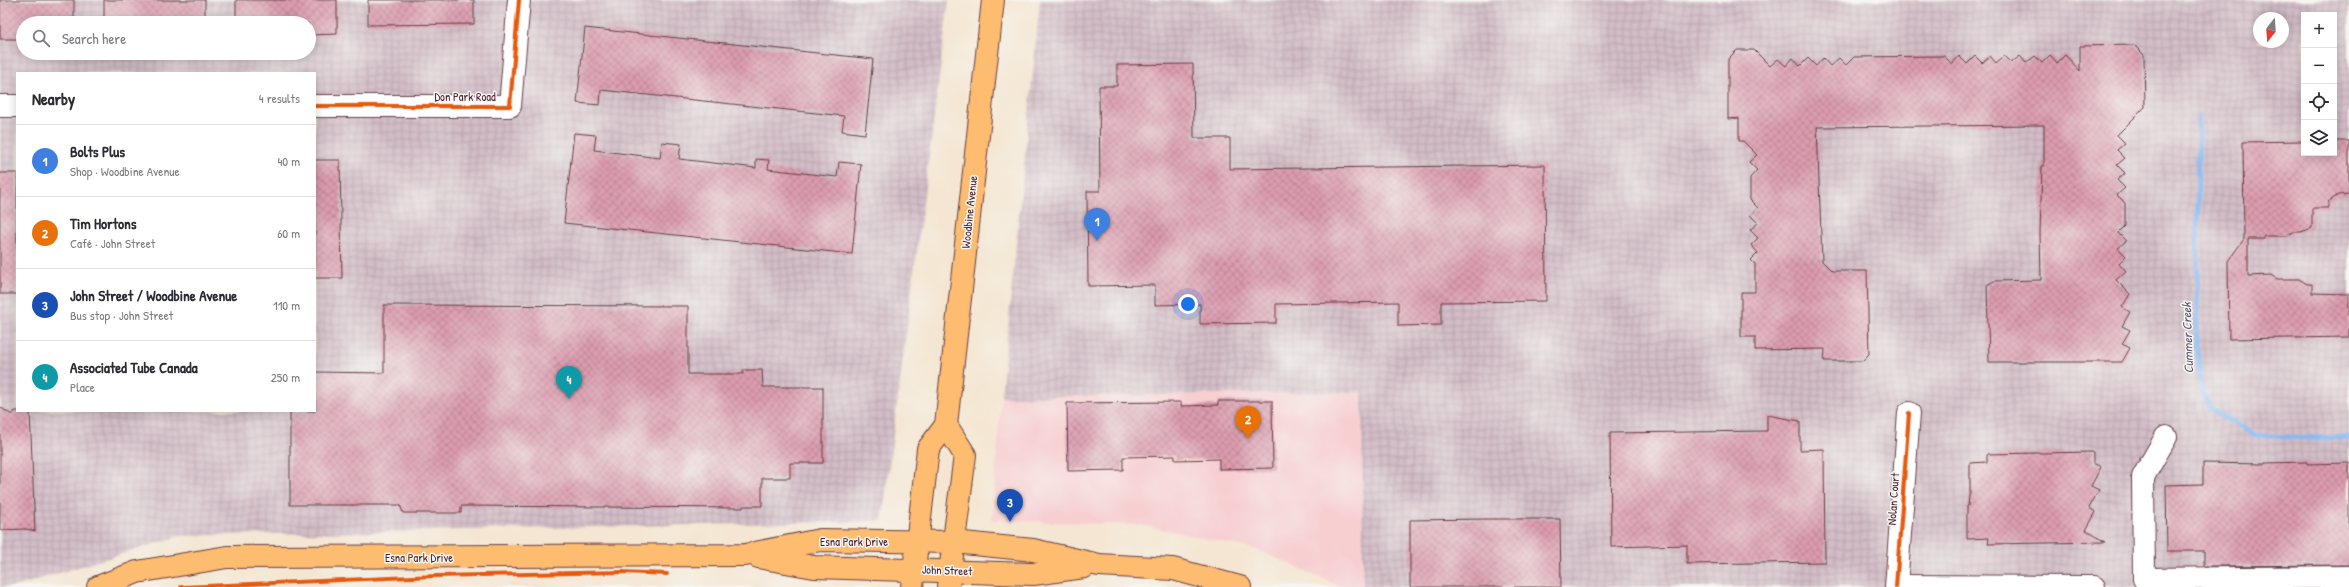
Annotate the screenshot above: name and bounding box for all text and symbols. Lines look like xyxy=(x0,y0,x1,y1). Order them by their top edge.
north arrow xyxy=(2253,12,2289,48)
map controls xyxy=(2301,12,2337,156)
button: + xyxy=(2301,12,2337,48)
search box xyxy=(16,16,316,60)
icon: search xyxy=(30,27,52,49)
text: Search here xyxy=(62,28,126,49)
button: − xyxy=(2301,48,2337,84)
button: locate xyxy=(2301,84,2337,120)
text: Nearby xyxy=(32,87,75,110)
street label: Don Park Road xyxy=(434,88,496,105)
text: 4 results xyxy=(259,89,300,107)
button: layers xyxy=(2301,120,2337,156)
text: Bolts Plus xyxy=(70,141,125,162)
text: 1 xyxy=(43,152,47,170)
text: 40 m xyxy=(277,152,300,170)
text: Shop · Woodbine Avenue xyxy=(70,162,180,180)
street label: Woodbine Avenue xyxy=(957,175,981,249)
pin: 1 xyxy=(1084,208,1110,241)
text: Tim Hortons xyxy=(70,213,137,234)
text: 2 xyxy=(42,224,48,242)
text: 60 m xyxy=(277,224,300,242)
text: Café · John Street xyxy=(70,234,155,252)
text: John Street / Woodbine Avenue xyxy=(70,285,237,306)
your location xyxy=(1178,294,1198,314)
text: 3 xyxy=(42,296,48,314)
text: 110 m xyxy=(273,296,300,314)
water label: Cummer Creek xyxy=(2177,301,2197,374)
text: Bus stop · John Street xyxy=(70,306,173,324)
text: Associated Tube Canada xyxy=(70,357,198,378)
pin: 4 xyxy=(556,366,582,399)
text: 4 xyxy=(43,368,47,386)
text: 250 m xyxy=(271,368,300,386)
text: Place xyxy=(70,378,95,396)
pin: 2 xyxy=(1235,406,1261,439)
street label: Nolan Court xyxy=(1883,471,1903,526)
pin: 3 xyxy=(997,489,1023,522)
street label: Esna Park Drive xyxy=(820,533,888,550)
street label: Esna Park Drive xyxy=(385,549,453,566)
street label: John Street xyxy=(921,561,973,579)

